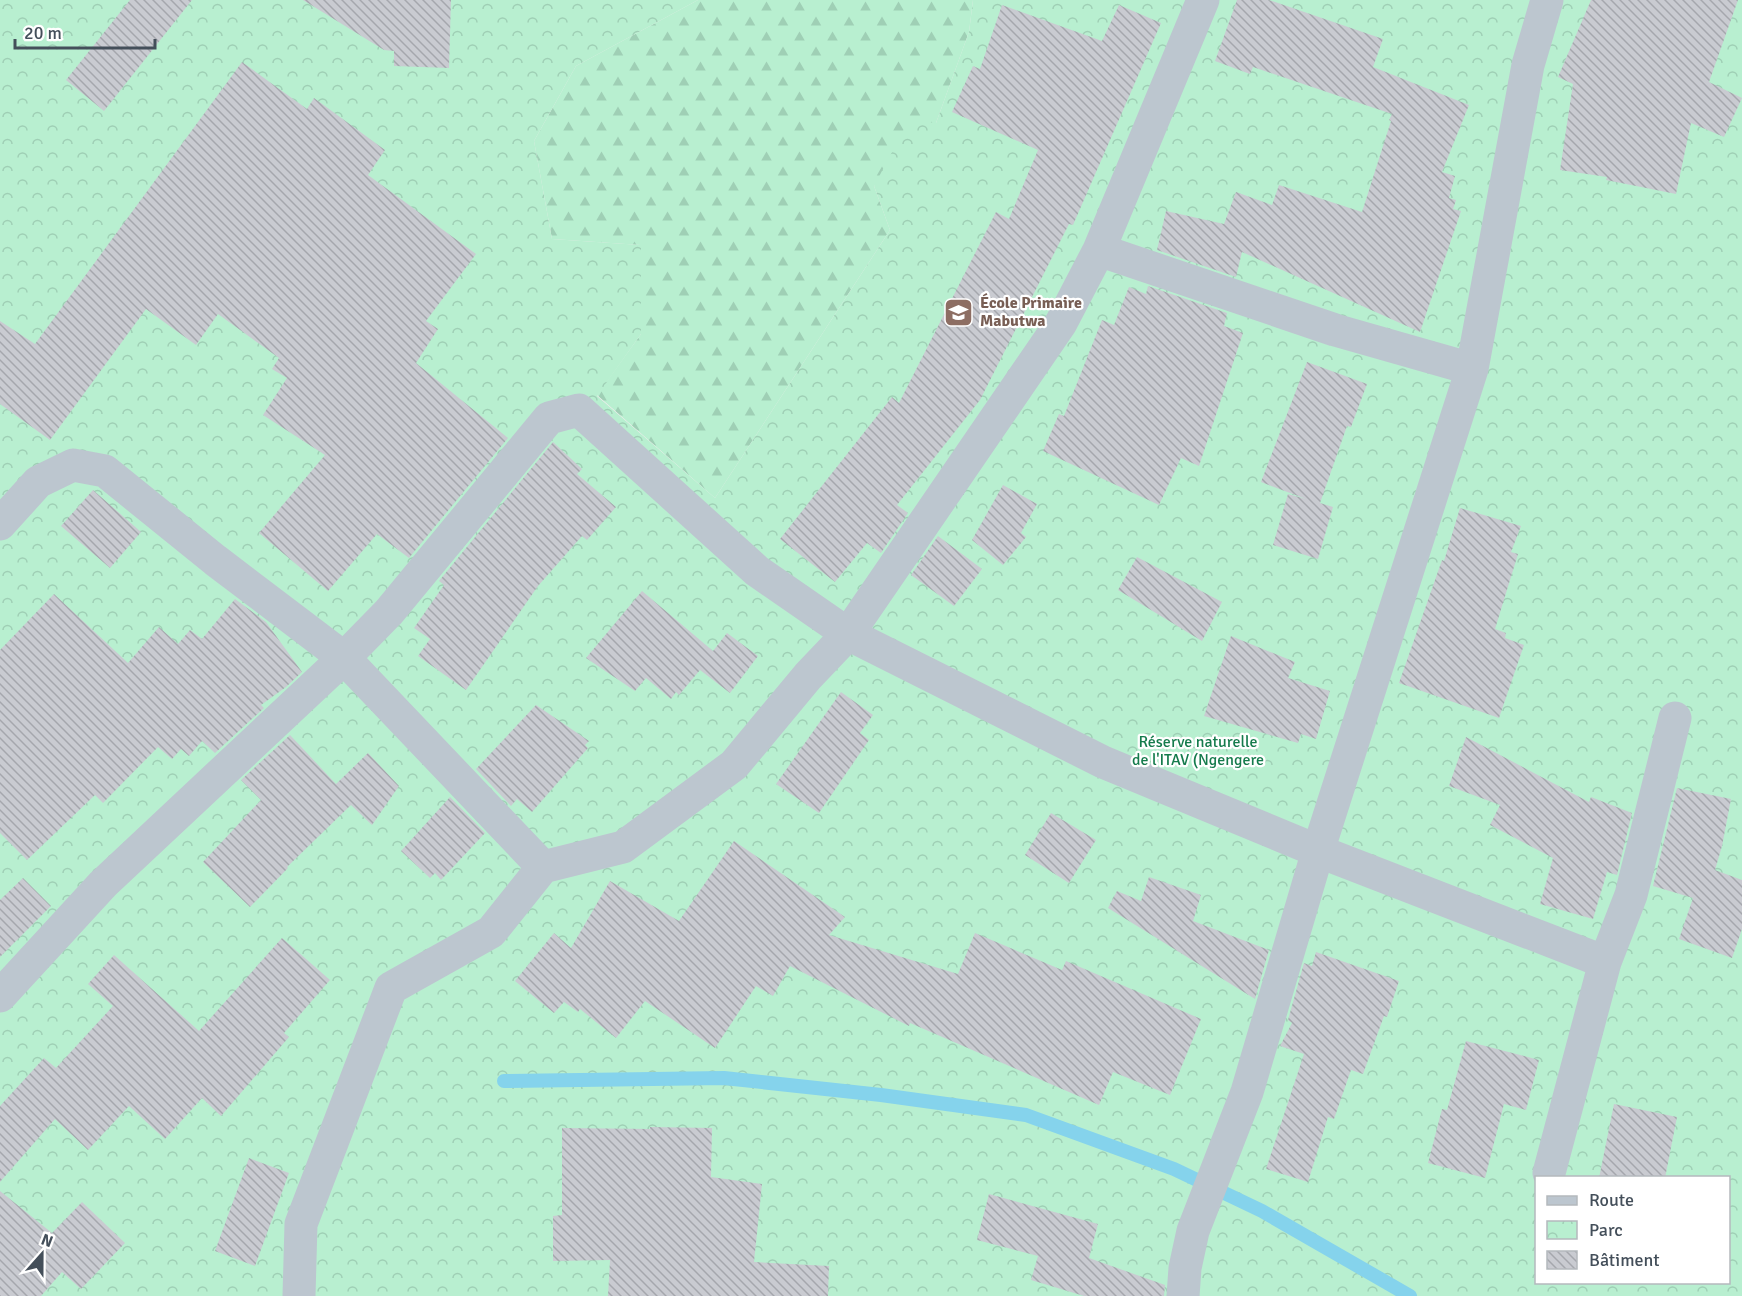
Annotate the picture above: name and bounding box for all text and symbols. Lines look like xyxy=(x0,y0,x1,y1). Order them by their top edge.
scale bar xyxy=(15,12,154,50)
text: 20 m xyxy=(24,22,62,44)
place label: École Primaire Mabutwa xyxy=(980,293,1082,331)
school or university icon: École Primaire Mabutwa xyxy=(943,296,975,328)
park label: Réserve naturelle de l'ITAV (Ngengere xyxy=(1132,732,1264,770)
legend xyxy=(1535,1176,1730,1284)
text: Route xyxy=(1589,1189,1634,1211)
text: Parc xyxy=(1589,1219,1623,1241)
north arrow xyxy=(12,1224,72,1284)
text: N xyxy=(38,1230,56,1252)
text: Bâtiment xyxy=(1589,1249,1660,1271)

